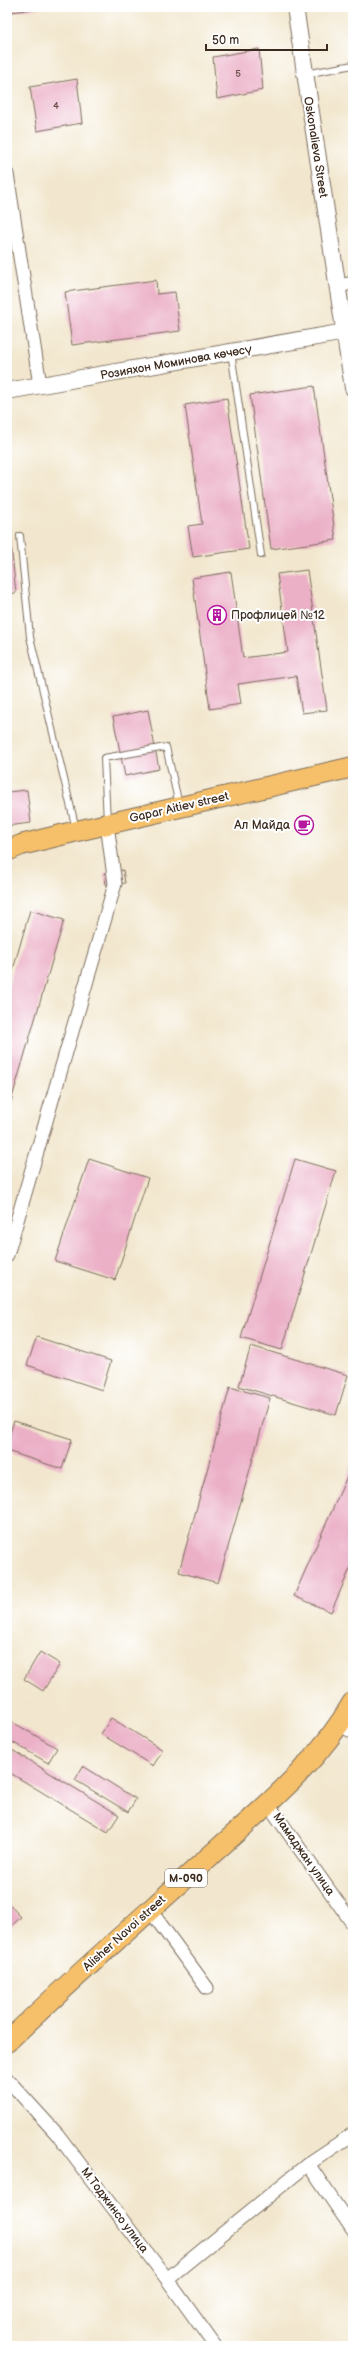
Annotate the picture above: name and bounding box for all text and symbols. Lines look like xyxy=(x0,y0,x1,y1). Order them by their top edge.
scale bar xyxy=(206,26,327,52)
text: 50 m xyxy=(212,33,239,48)
house number: 5 xyxy=(235,68,241,80)
street label: Oskonalieva Street xyxy=(300,96,331,199)
house number: 4 xyxy=(53,100,59,112)
street label: Розияхон Моминова көчөсү xyxy=(99,342,253,383)
building icon: Профлицей №12 xyxy=(206,604,228,626)
place label: Профлицей №12 xyxy=(231,608,325,623)
street label: Gapar Aitiev street xyxy=(128,789,231,826)
cafe icon: Ал Майда xyxy=(293,814,315,836)
place label: Ал Майда xyxy=(233,818,290,833)
street label: Мамаджан улица xyxy=(269,1810,338,1899)
road number: М-090 xyxy=(165,1869,207,1887)
street label: Alisher Navoi street xyxy=(80,1892,169,1974)
street label: М.Тоджинсо улица xyxy=(78,2165,152,2256)

